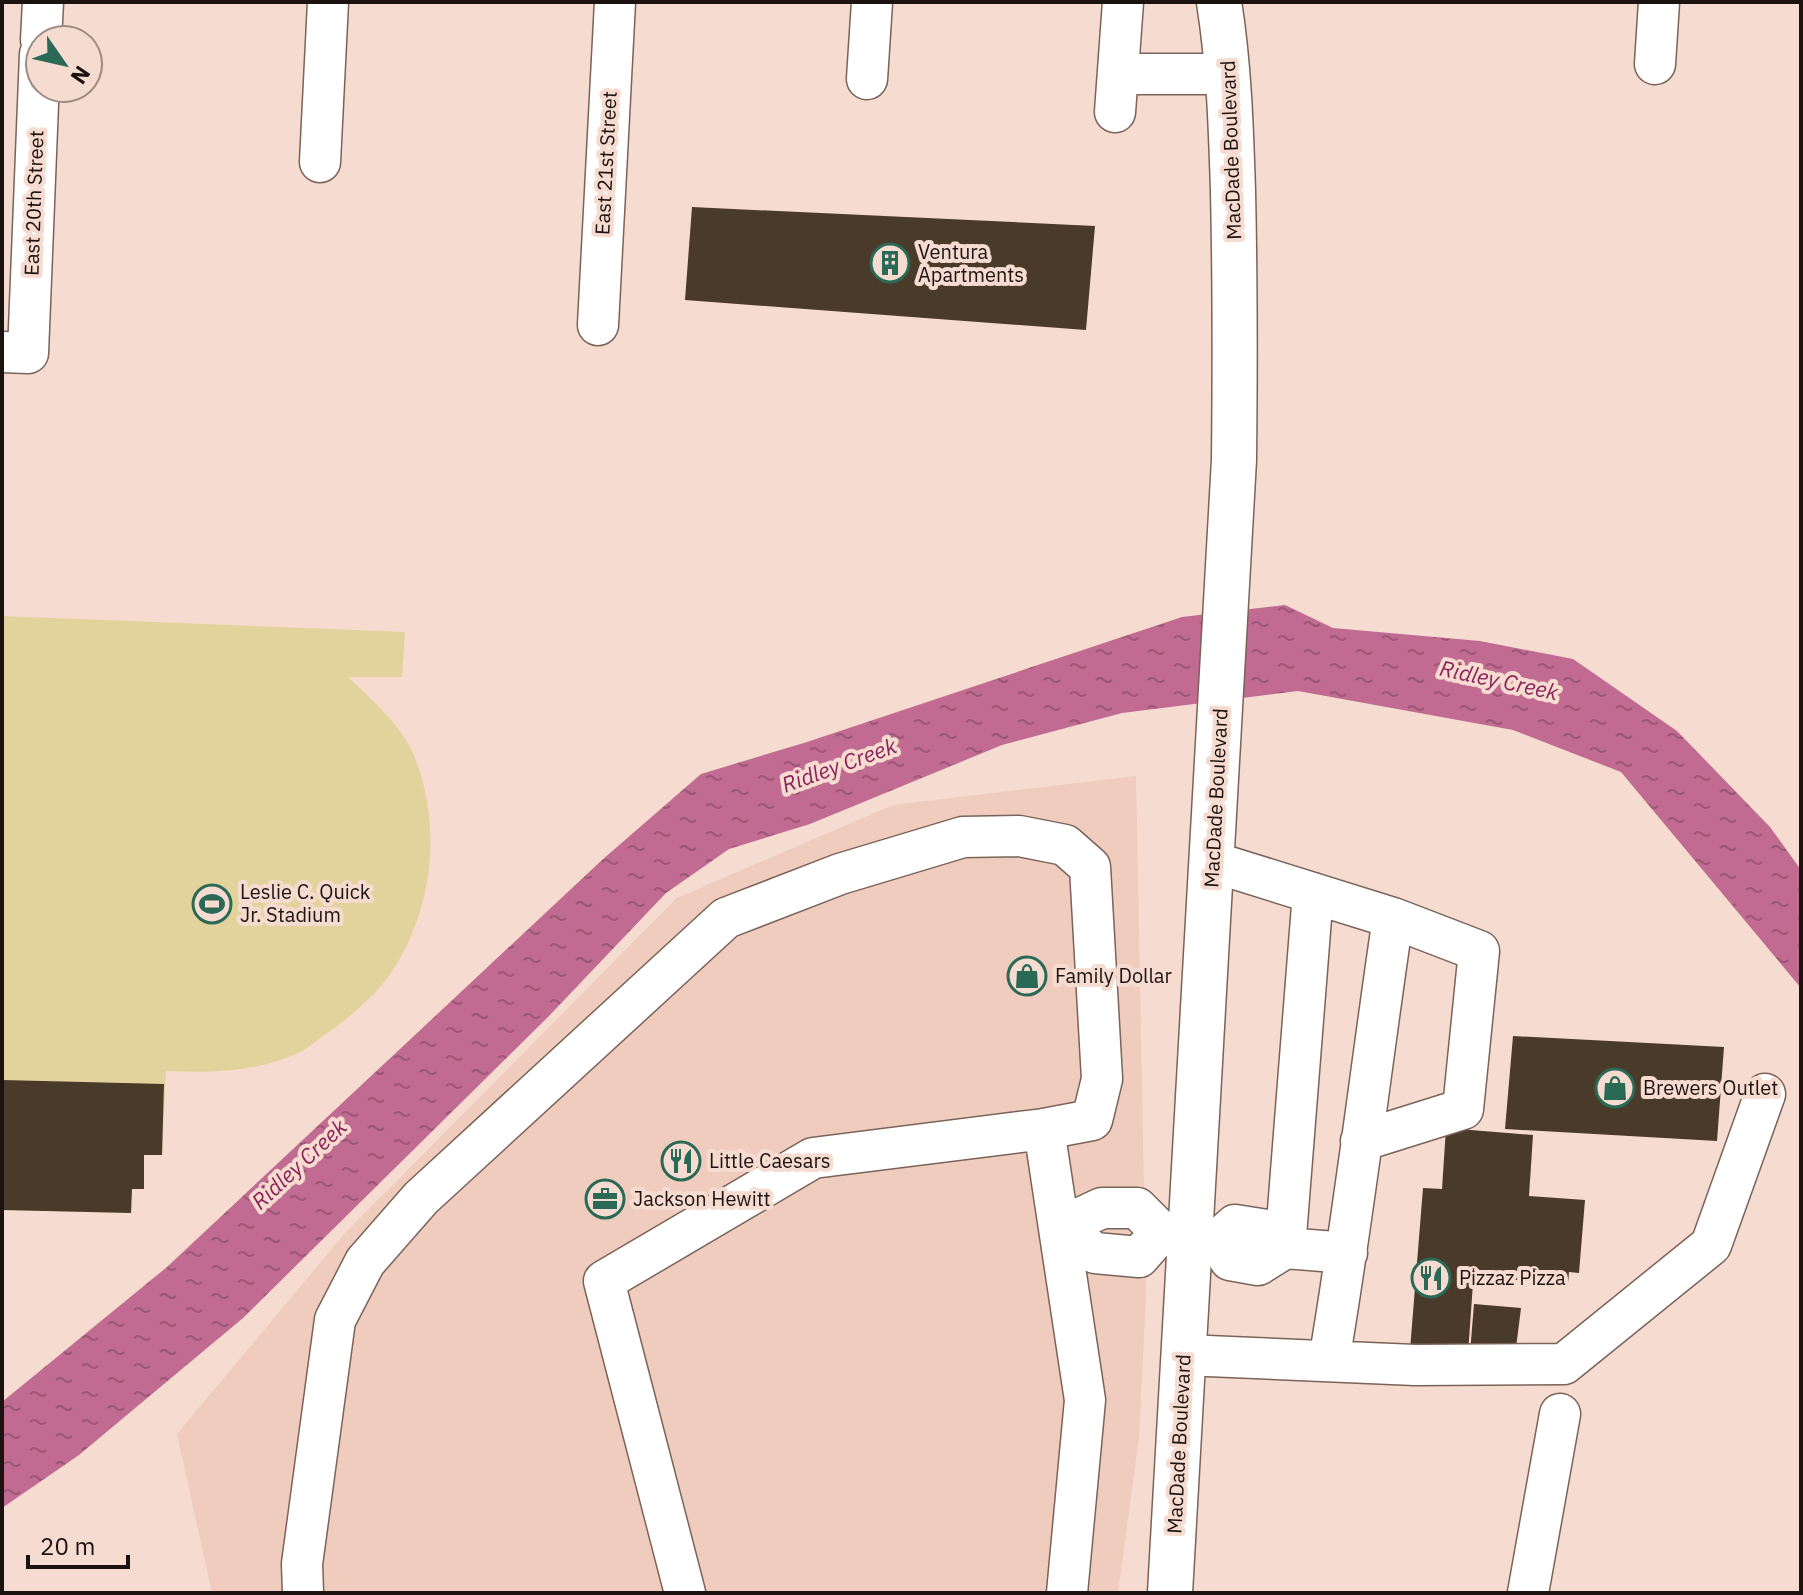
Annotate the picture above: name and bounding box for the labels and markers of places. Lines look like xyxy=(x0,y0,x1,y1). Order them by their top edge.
place label: Ventura Apartments xyxy=(918,238,1024,288)
building icon: Ventura Apartments xyxy=(869,242,911,284)
place label: Leslie C. Quick Jr. Stadium xyxy=(240,878,371,928)
sports icon: Leslie C. Quick Jr. Stadium xyxy=(191,883,233,925)
shop icon: Family Dollar xyxy=(1006,955,1048,997)
place label: Family Dollar xyxy=(1055,962,1172,989)
shop icon: Brewers Outlet xyxy=(1594,1067,1636,1109)
place label: Brewers Outlet xyxy=(1643,1074,1778,1101)
restaurant icon: Little Caesars xyxy=(660,1140,702,1182)
place label: Little Caesars xyxy=(709,1147,831,1174)
office icon: Jackson Hewitt xyxy=(584,1178,626,1220)
place label: Jackson Hewitt xyxy=(633,1185,771,1212)
restaurant icon: Pizzaz Pizza xyxy=(1410,1257,1452,1299)
place label: Pizzaz Pizza xyxy=(1459,1264,1566,1291)

